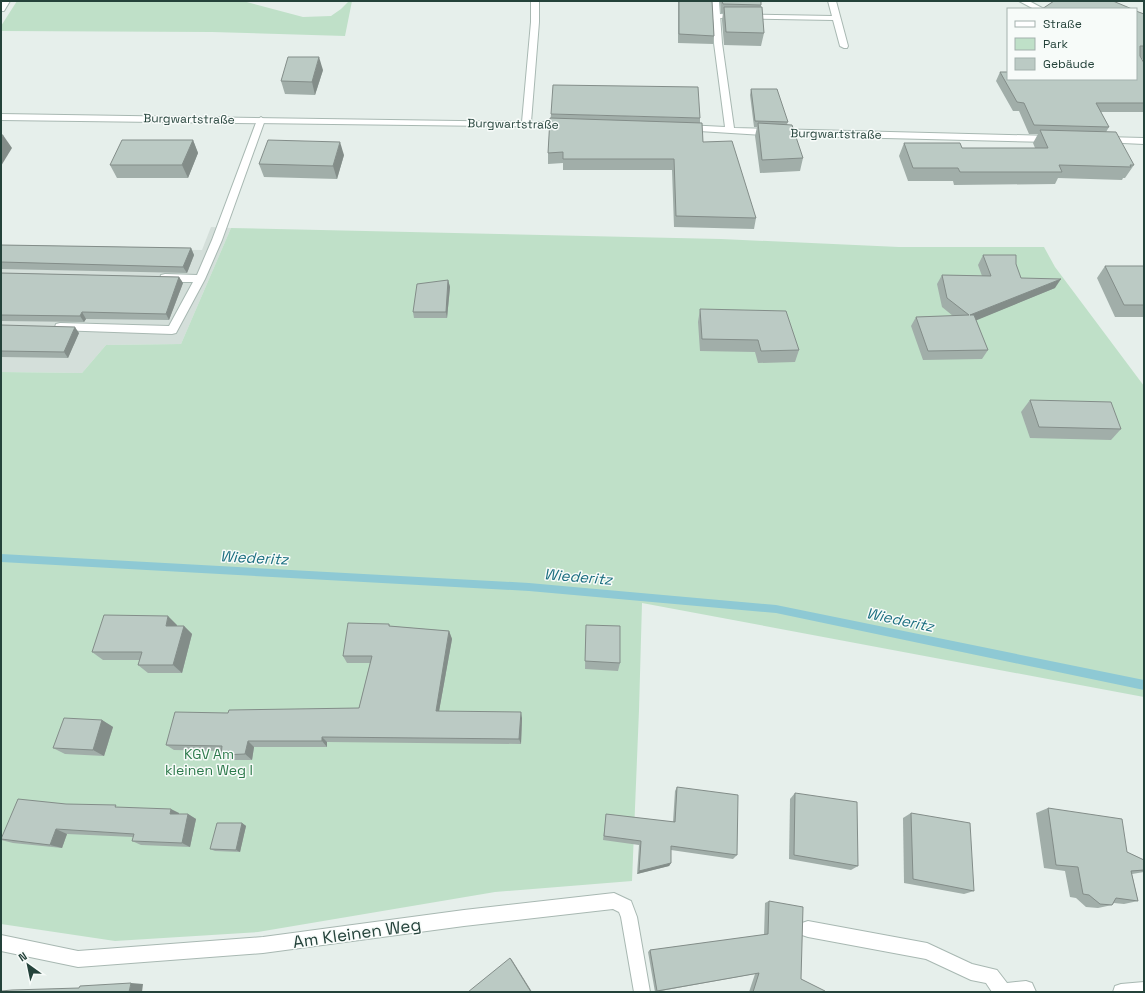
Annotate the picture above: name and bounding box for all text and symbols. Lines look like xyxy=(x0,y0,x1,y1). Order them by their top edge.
legend xyxy=(1007,8,1137,80)
text: Straße xyxy=(1043,16,1082,32)
text: Park xyxy=(1043,36,1068,52)
text: Gebäude xyxy=(1043,56,1095,72)
street label: Burgwartstraße xyxy=(143,110,235,128)
street label: Burgwartstraße xyxy=(467,115,559,133)
street label: Burgwartstraße xyxy=(790,125,882,143)
water label: Wiederitz xyxy=(219,546,290,569)
water label: Wiederitz xyxy=(543,564,614,589)
water label: Wiederitz xyxy=(865,603,937,636)
park label: KGV Am kleinen Weg I xyxy=(165,745,253,779)
street label: Am Kleinen Weg xyxy=(291,913,423,953)
north arrow xyxy=(8,945,48,985)
text: N xyxy=(16,949,29,964)

